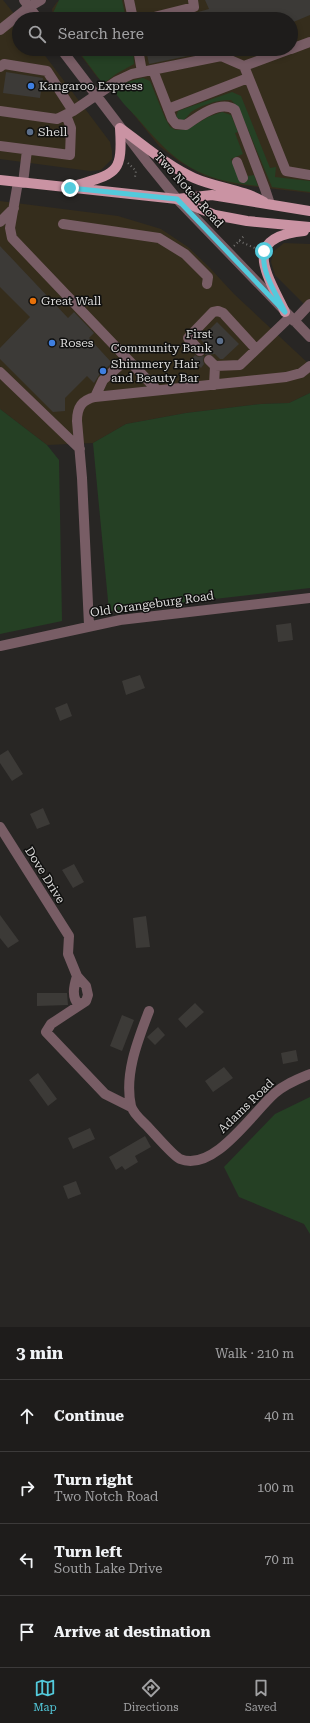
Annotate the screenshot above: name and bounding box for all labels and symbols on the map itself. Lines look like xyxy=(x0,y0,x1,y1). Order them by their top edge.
place label: Kangaroo Express xyxy=(39,79,143,93)
marker: Kangaroo Express xyxy=(26,81,36,91)
place label: Shell xyxy=(38,125,67,139)
marker: Shell xyxy=(25,127,35,137)
street label: Two Notch Road xyxy=(152,150,227,231)
route end xyxy=(61,179,79,197)
route start xyxy=(255,242,273,260)
place label: Great Wall xyxy=(41,294,102,308)
marker: Great Wall xyxy=(28,296,38,306)
place label: First Community Bank xyxy=(111,327,213,355)
place label: Roses xyxy=(60,336,94,350)
marker: First Community Bank xyxy=(215,336,225,346)
marker: Roses xyxy=(47,338,57,348)
place label: Shimmery Hair and Beauty Bar xyxy=(111,357,199,385)
marker: Shimmery Hair and Beauty Bar xyxy=(98,366,108,376)
street label: Old Orangeburg Road xyxy=(89,588,215,620)
street label: Dove Drive xyxy=(22,844,68,906)
street label: Adams Road xyxy=(215,1076,277,1136)

